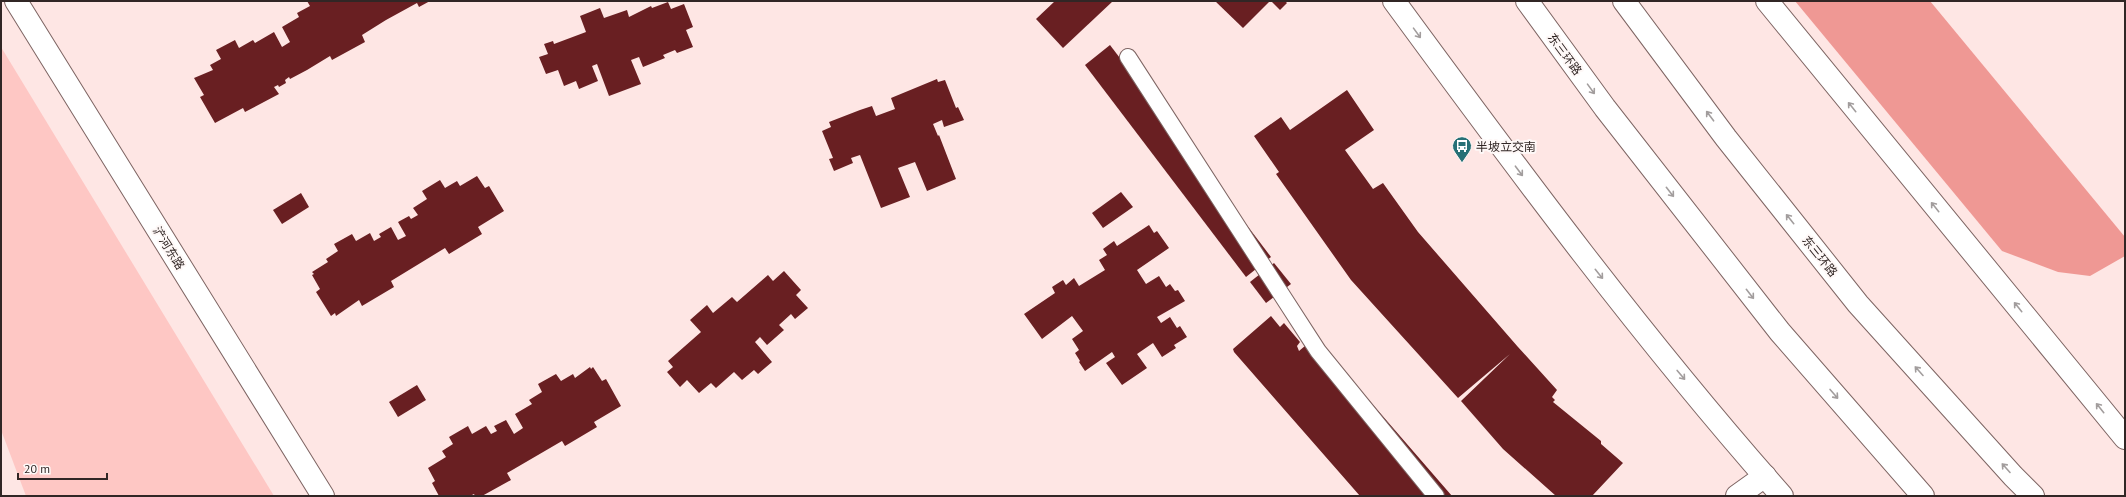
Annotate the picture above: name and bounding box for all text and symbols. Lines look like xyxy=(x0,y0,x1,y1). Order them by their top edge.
one-way arrow xyxy=(1413,27,1421,38)
street label: 东三环路 xyxy=(1545,30,1585,78)
one-way arrow xyxy=(1587,83,1595,94)
one-way arrow xyxy=(1848,101,1857,112)
one-way arrow xyxy=(1706,111,1714,122)
bus stop icon: 半坡立交南 xyxy=(1451,135,1473,163)
place label: 半坡立交南 xyxy=(1476,139,1536,154)
one-way arrow xyxy=(1515,165,1523,176)
one-way arrow xyxy=(1666,186,1675,197)
one-way arrow xyxy=(1931,202,1939,213)
one-way arrow xyxy=(1786,213,1795,224)
street label: 浐河东路 xyxy=(150,224,188,272)
street label: 东三环路 xyxy=(1799,233,1841,279)
one-way arrow xyxy=(1595,268,1603,279)
one-way arrow xyxy=(1746,289,1755,300)
one-way arrow xyxy=(2013,302,2022,313)
one-way arrow xyxy=(1915,367,1924,377)
one-way arrow xyxy=(1676,369,1685,380)
one-way arrow xyxy=(1829,389,1838,399)
one-way arrow xyxy=(2096,402,2105,413)
scale bar xyxy=(18,455,107,481)
text: 20 m xyxy=(24,461,50,476)
one-way arrow xyxy=(2001,463,2010,474)

